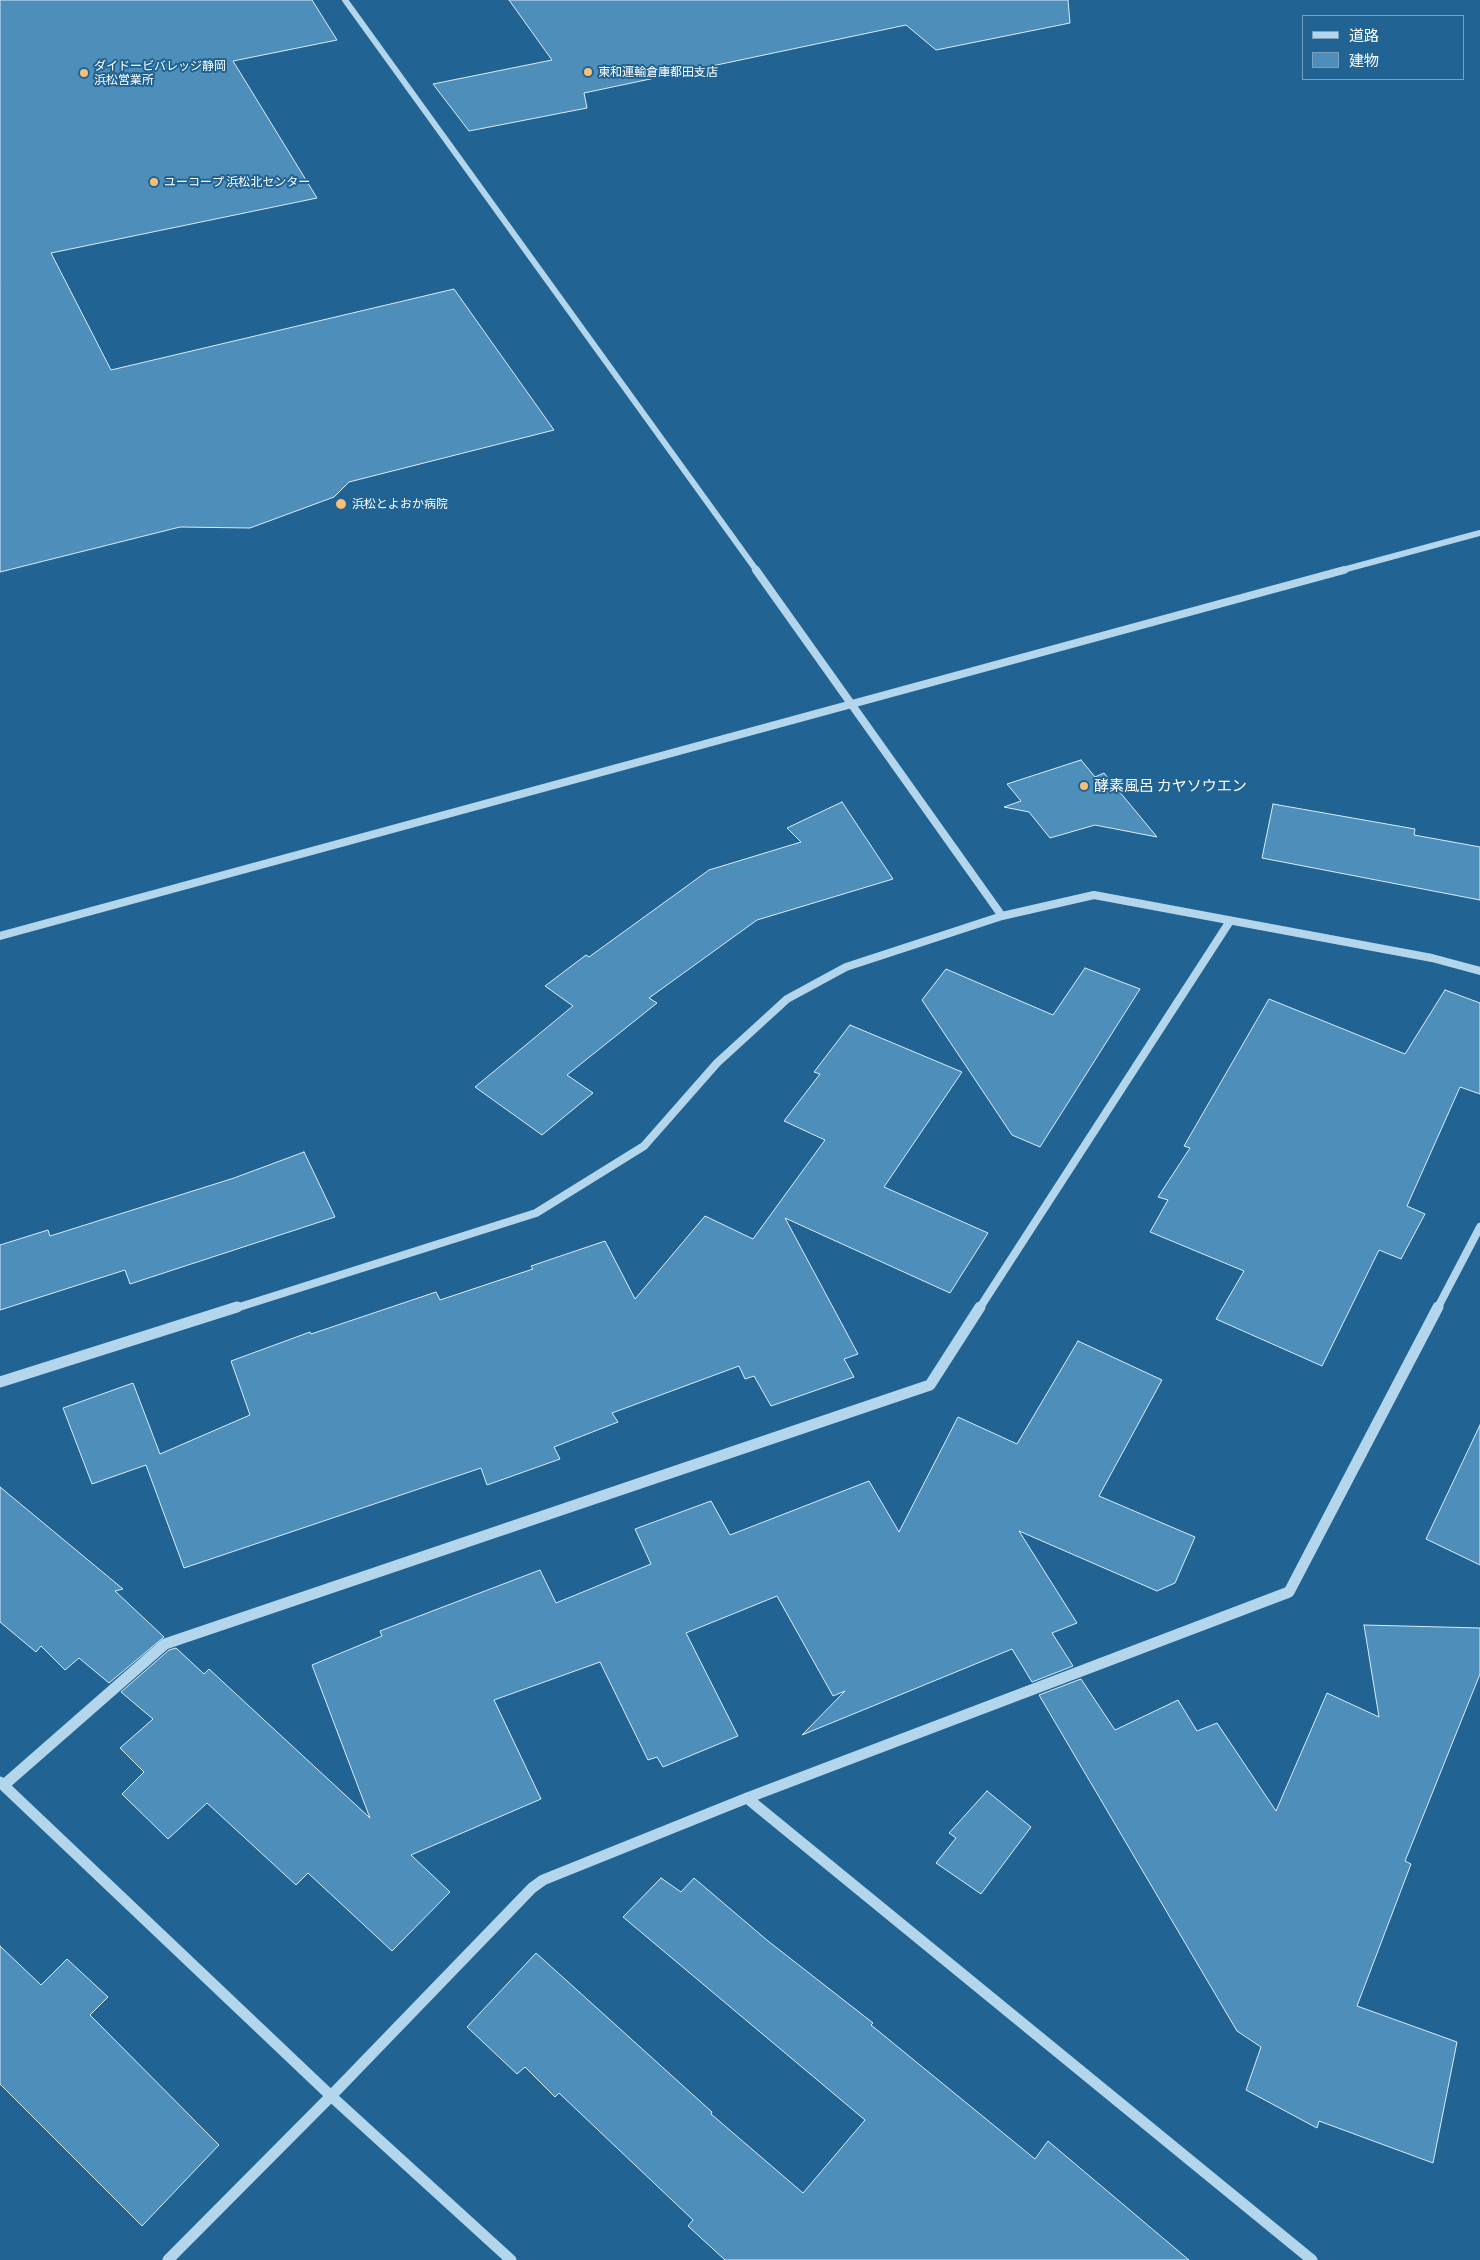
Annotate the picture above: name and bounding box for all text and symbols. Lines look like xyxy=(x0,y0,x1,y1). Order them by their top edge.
legend xyxy=(1302,15,1465,80)
text: 道路 xyxy=(1349,26,1379,44)
text: 建物 xyxy=(1349,51,1379,69)
place label: ダイドービバレッジ静岡 浜松営業所 xyxy=(94,59,226,87)
place label: 東和運輸倉庫都田支店 xyxy=(598,65,718,79)
marker: 東和運輸倉庫都田支店 xyxy=(582,66,594,78)
marker: ダイドービバレッジ静岡 浜松営業所 xyxy=(78,67,90,79)
place label: ユーコープ 浜松北センター xyxy=(164,175,310,189)
marker: ユーコープ 浜松北センター xyxy=(148,176,160,188)
marker: 浜松とよおか病院 xyxy=(334,497,348,511)
place label: 浜松とよおか病院 xyxy=(352,497,448,511)
place label: 酵素風呂 カヤソウエン xyxy=(1094,777,1247,795)
marker: 酵素風呂 カヤソウエン xyxy=(1078,780,1090,792)

